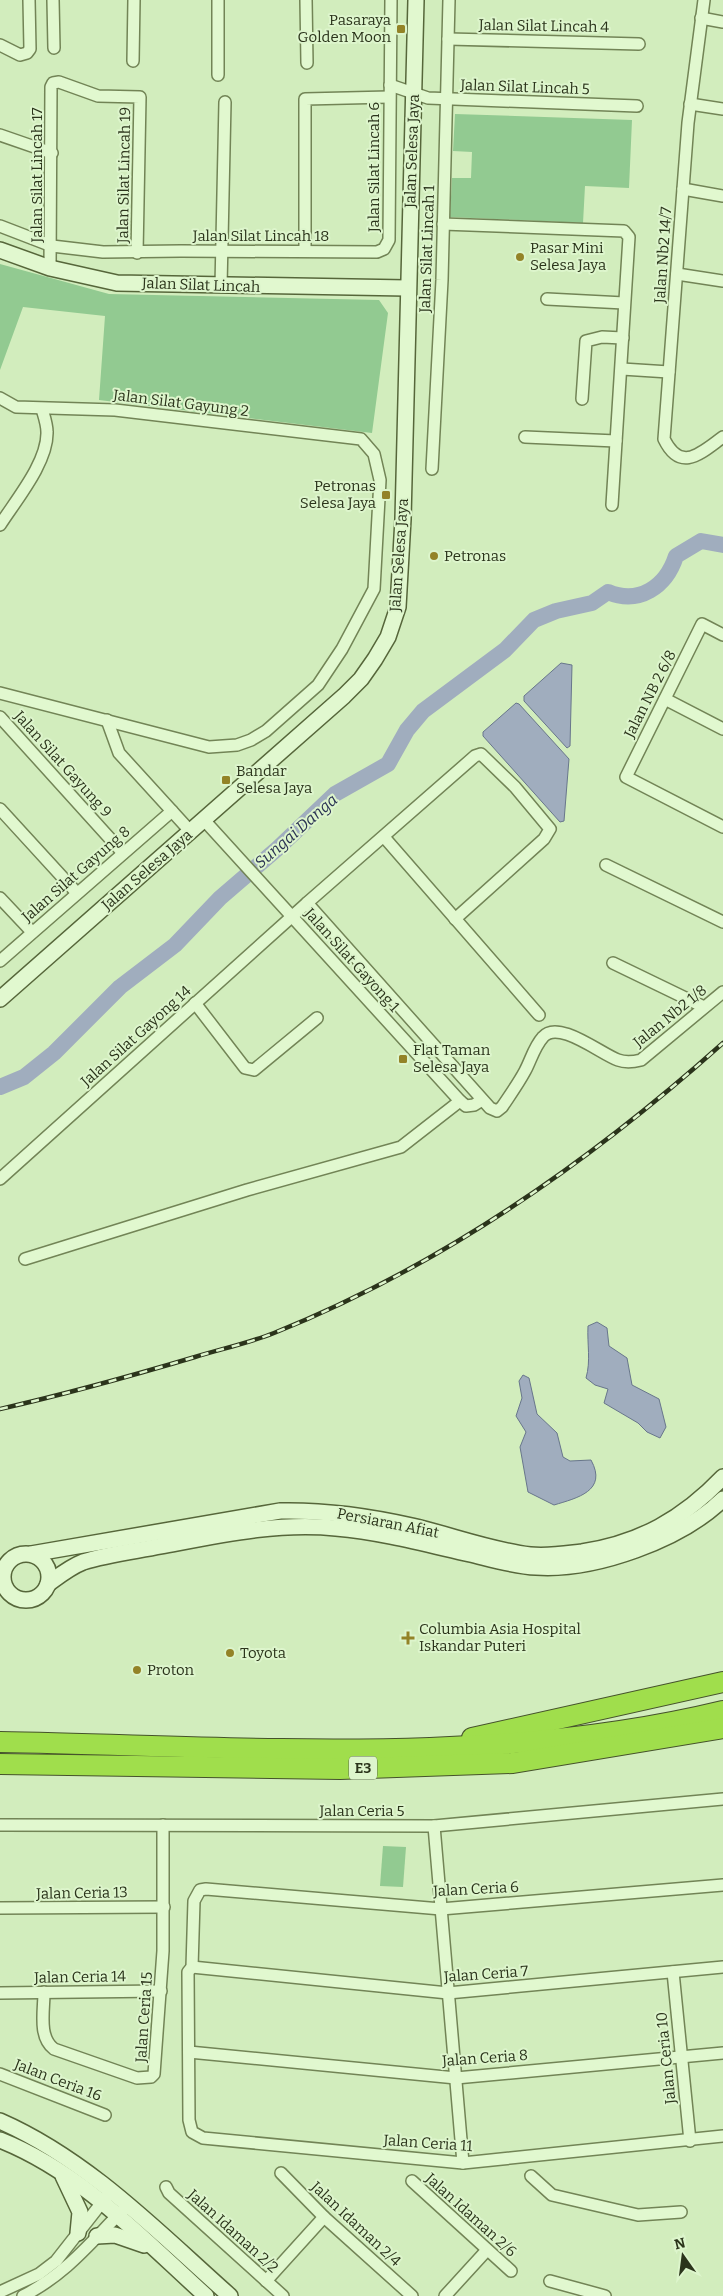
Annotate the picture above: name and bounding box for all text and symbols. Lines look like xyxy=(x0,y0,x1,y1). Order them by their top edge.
place label: Pasaraya Golden Moon xyxy=(298,11,392,46)
street label: Jalan Silat Lincah 4 xyxy=(478,16,609,36)
marker: Pasaraya Golden Moon xyxy=(395,23,407,35)
street label: Jalan Silat Lincah 5 xyxy=(459,76,590,98)
street label: Jalan Selesa Jaya xyxy=(401,94,423,209)
street label: Jalan Silat Lincah 6 xyxy=(365,102,383,233)
street label: Jalan Silat Lincah 17 xyxy=(28,107,46,243)
street label: Jalan Silat Lincah 19 xyxy=(114,107,134,244)
street label: Jalan Silat Lincah 1 xyxy=(416,185,438,314)
street label: Jalan Nb2 14/7 xyxy=(651,206,675,305)
street label: Jalan Silat Lincah 18 xyxy=(192,227,329,245)
place label: Pasar Mini Selesa Jaya xyxy=(530,239,606,274)
marker: Pasar Mini Selesa Jaya xyxy=(514,251,526,263)
street label: Jalan Silat Lincah xyxy=(141,274,261,296)
street label: Jalan Silat Gayung 2 xyxy=(111,386,250,420)
place label: Petronas Selesa Jaya xyxy=(300,477,376,512)
marker: Petronas Selesa Jaya xyxy=(380,489,392,501)
street label: Jalan Selesa Jaya xyxy=(386,498,412,613)
place label: Petronas xyxy=(444,547,506,565)
marker: Petronas xyxy=(428,550,440,562)
street label: Jalan NB 2 6/8 xyxy=(620,647,680,742)
street label: Jalan Silat Gayung 9 xyxy=(10,706,116,821)
place label: Bandar Selesa Jaya xyxy=(236,762,312,797)
marker: Bandar Selesa Jaya xyxy=(220,774,232,786)
water label: Sungai Danga xyxy=(251,790,341,872)
street label: Jalan Silat Gayung 8 xyxy=(18,822,134,926)
street label: Jalan Selesa Jaya xyxy=(97,826,196,915)
street label: Jalan Silat Gayong 1 xyxy=(300,904,403,1016)
street label: Jalan Nb2 1/8 xyxy=(629,981,710,1052)
street label: Jalan Silat Gayong 14 xyxy=(76,982,195,1091)
place label: Flat Taman Selesa Jaya xyxy=(413,1041,491,1076)
marker: Flat Taman Selesa Jaya xyxy=(397,1053,409,1065)
street label: Persiaran Afiat xyxy=(336,1504,441,1542)
place label: Columbia Asia Hospital Iskandar Puteri xyxy=(419,1620,581,1655)
marker: Columbia Asia Hospital Iskandar Puteri xyxy=(401,1631,415,1645)
place label: Toyota xyxy=(240,1644,286,1662)
marker: Toyota xyxy=(224,1647,236,1659)
place label: Proton xyxy=(147,1661,195,1679)
marker: Proton xyxy=(131,1664,143,1676)
road number: E3 xyxy=(349,1756,377,1780)
street label: Jalan Ceria 5 xyxy=(318,1802,405,1820)
street label: Jalan Ceria 6 xyxy=(432,1878,520,1900)
street label: Jalan Ceria 13 xyxy=(35,1883,128,1903)
street label: Jalan Ceria 7 xyxy=(442,1962,529,1986)
street label: Jalan Ceria 14 xyxy=(33,1967,126,1987)
street label: Jalan Ceria 15 xyxy=(132,1971,156,2064)
street label: Jalan Ceria 10 xyxy=(652,2011,680,2106)
street label: Jalan Ceria 8 xyxy=(440,2046,529,2070)
street label: Jalan Ceria 16 xyxy=(11,2055,104,2105)
street label: Jalan Ceria 11 xyxy=(382,2131,473,2155)
street label: Jalan Idaman 2/6 xyxy=(421,2169,520,2261)
street label: Jalan Idaman 2/4 xyxy=(307,2177,405,2270)
street label: Jalan Idaman 2/2 xyxy=(183,2185,282,2276)
north arrow xyxy=(658,2231,708,2281)
text: N xyxy=(673,2234,687,2253)

